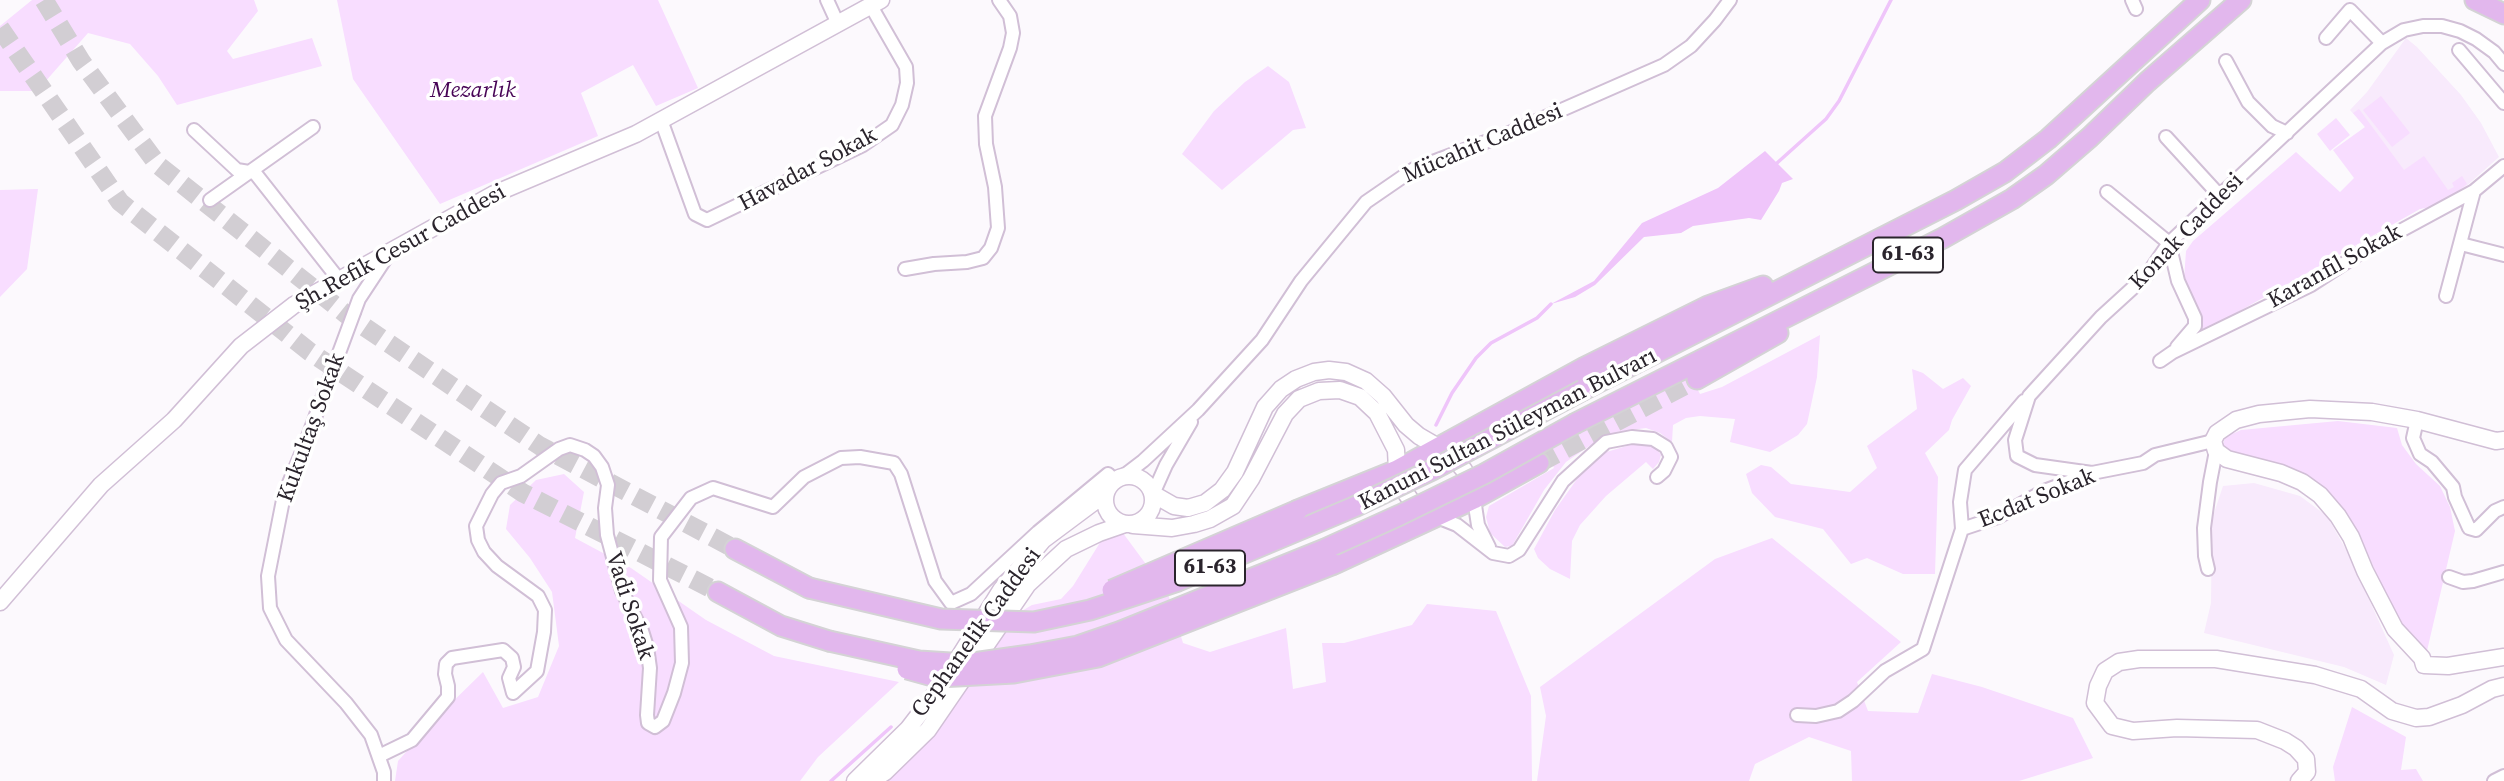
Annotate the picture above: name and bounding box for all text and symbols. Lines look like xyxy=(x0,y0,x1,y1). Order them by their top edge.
park label: Mezarlık xyxy=(430,77,516,105)
street label: Mücahit Caddesi xyxy=(1399,98,1567,190)
street label: Havadar Sokak xyxy=(734,122,882,218)
street label: Konak Caddesi xyxy=(2124,168,2250,296)
street label: Şh.Refik Cesur Caddesi xyxy=(291,179,511,317)
street label: Karanfil Sokak xyxy=(2263,219,2407,315)
road number: 61-63 xyxy=(1873,238,1943,272)
street label: Kanuni Sultan Süleyman Bulvarı xyxy=(1355,343,1661,517)
street label: Kukultaş Sokak xyxy=(272,350,352,506)
street label: Ecdat Sokak xyxy=(1975,463,2099,535)
street label: Cephanelik Caddesi xyxy=(906,543,1048,723)
street label: Vadi Sokak xyxy=(599,549,659,663)
road number: 61-63 xyxy=(1175,550,1245,586)

